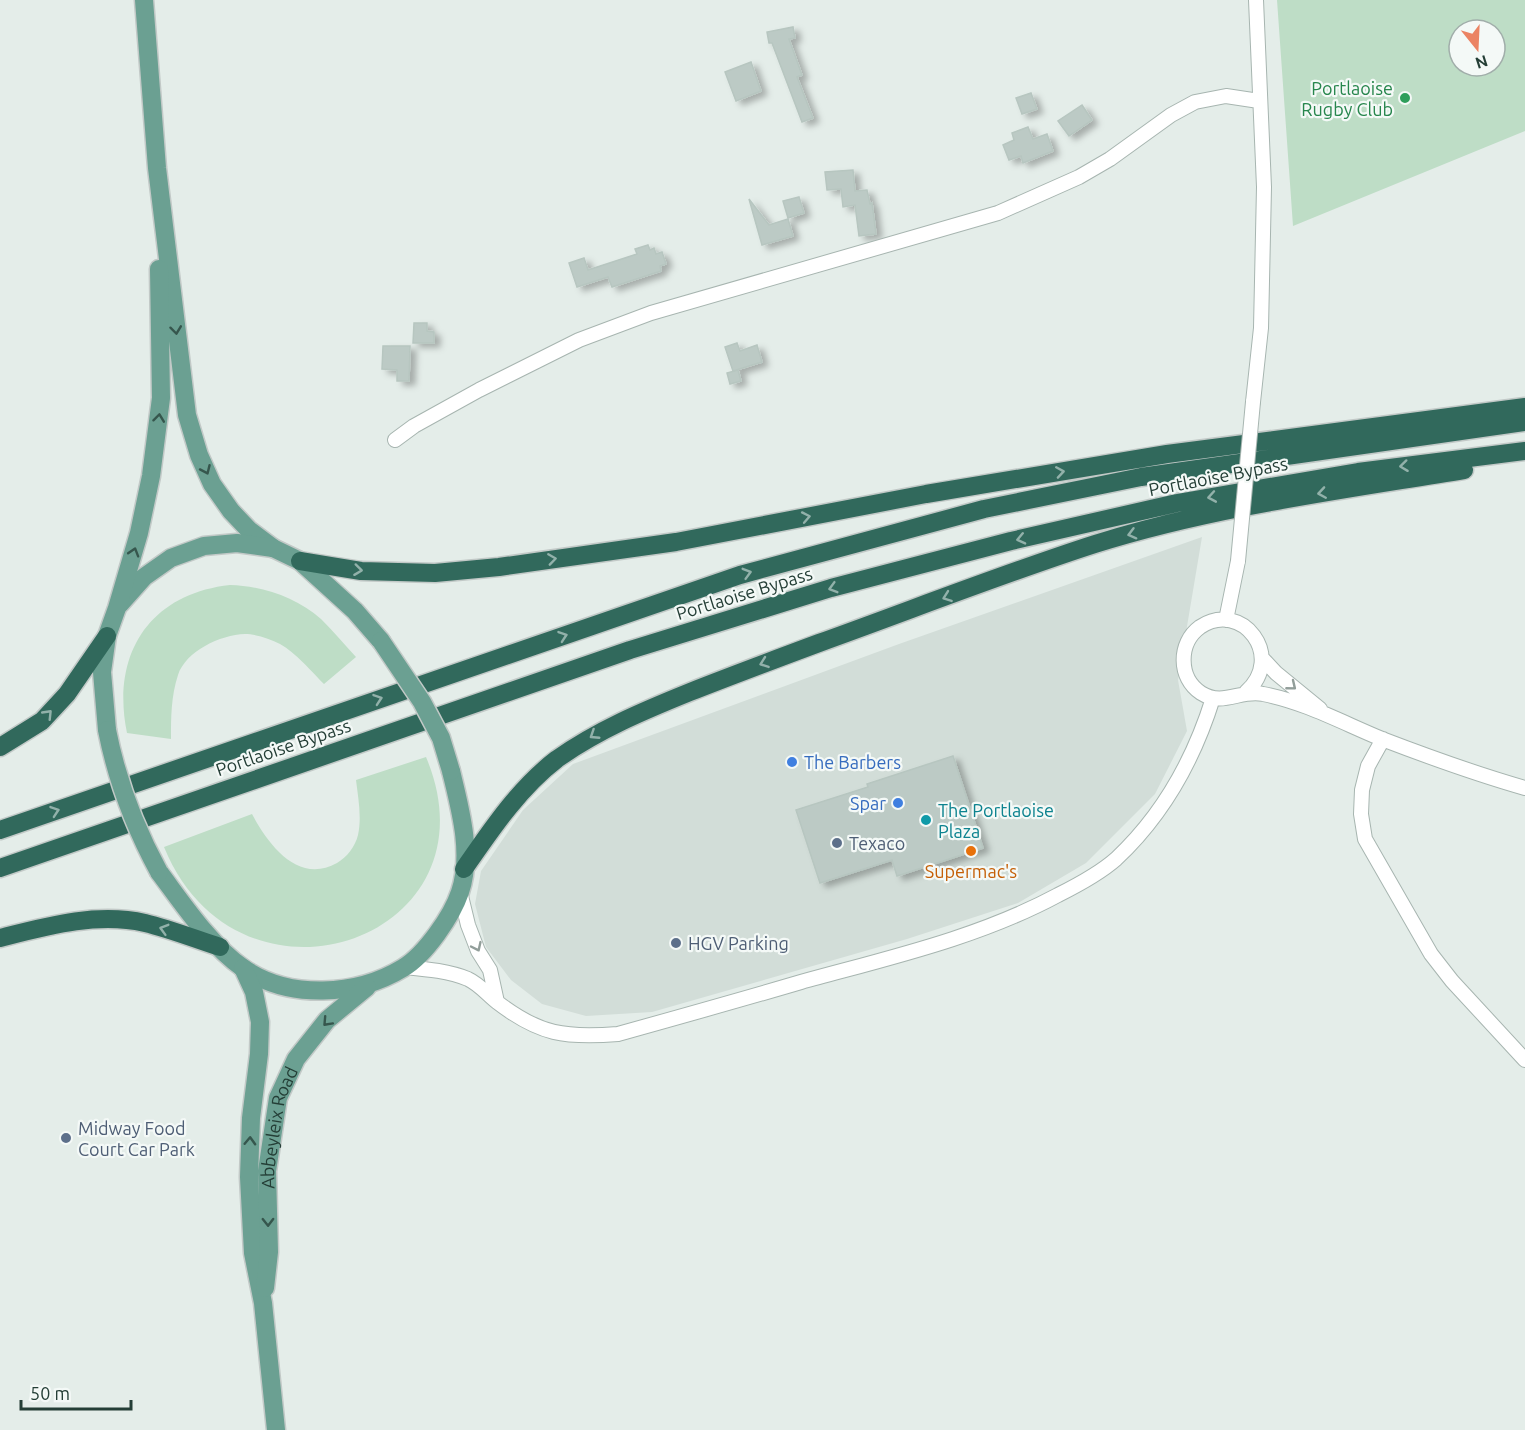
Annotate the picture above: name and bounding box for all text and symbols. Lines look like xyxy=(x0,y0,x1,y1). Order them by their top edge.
north arrow xyxy=(1447,18,1507,78)
text: N xyxy=(1473,52,1490,73)
place label: Portlaoise Rugby Club xyxy=(1301,78,1393,119)
marker: Portlaoise Rugby Club xyxy=(1398,91,1412,105)
one-way arrow xyxy=(170,325,182,335)
one-way arrow xyxy=(152,413,164,422)
street label: Portlaoise Bypass xyxy=(1147,453,1289,499)
one-way arrow xyxy=(1400,459,1409,472)
one-way arrow xyxy=(198,464,210,475)
one-way arrow xyxy=(1055,466,1065,479)
one-way arrow xyxy=(1318,487,1327,499)
one-way arrow xyxy=(1207,490,1217,503)
one-way arrow xyxy=(801,511,811,524)
one-way arrow xyxy=(1127,527,1137,540)
one-way arrow xyxy=(1017,531,1027,544)
one-way arrow xyxy=(127,547,139,558)
one-way arrow xyxy=(547,554,556,566)
one-way arrow xyxy=(353,563,362,576)
street label: Portlaoise Bypass xyxy=(674,563,815,623)
one-way arrow xyxy=(742,568,752,580)
one-way arrow xyxy=(828,580,838,593)
one-way arrow xyxy=(942,590,953,602)
one-way arrow xyxy=(557,630,568,643)
one-way arrow xyxy=(759,656,770,669)
one-way arrow xyxy=(1285,679,1296,690)
one-way arrow xyxy=(372,694,383,706)
one-way arrow xyxy=(41,711,52,721)
street label: Portlaoise Bypass xyxy=(213,714,353,779)
one-way arrow xyxy=(590,728,600,740)
place label: The Barbers xyxy=(804,752,901,772)
marker: The Barbers xyxy=(785,755,799,769)
place label: Spar xyxy=(850,793,886,813)
marker: Spar xyxy=(891,796,905,810)
place label: The Portlaoise Plaza xyxy=(938,800,1054,841)
one-way arrow xyxy=(49,806,60,819)
marker: The Portlaoise Plaza xyxy=(919,813,933,827)
place label: Texaco xyxy=(849,833,905,853)
marker: Texaco xyxy=(830,836,844,850)
marker: Supermac's xyxy=(964,844,978,858)
place label: Supermac's xyxy=(925,861,1017,881)
one-way arrow xyxy=(159,924,170,936)
place label: HGV Parking xyxy=(688,933,789,953)
marker: HGV Parking xyxy=(669,936,683,950)
one-way arrow xyxy=(470,941,482,952)
one-way arrow xyxy=(323,1015,334,1026)
street label: Abbeyleix Road xyxy=(257,1063,301,1189)
place label: Midway Food Court Car Park xyxy=(78,1118,195,1159)
marker: Midway Food Court Car Park xyxy=(59,1131,73,1145)
one-way arrow xyxy=(244,1136,257,1145)
one-way arrow xyxy=(262,1218,275,1227)
scale bar xyxy=(21,1373,130,1411)
text: 50 m xyxy=(30,1383,70,1403)

